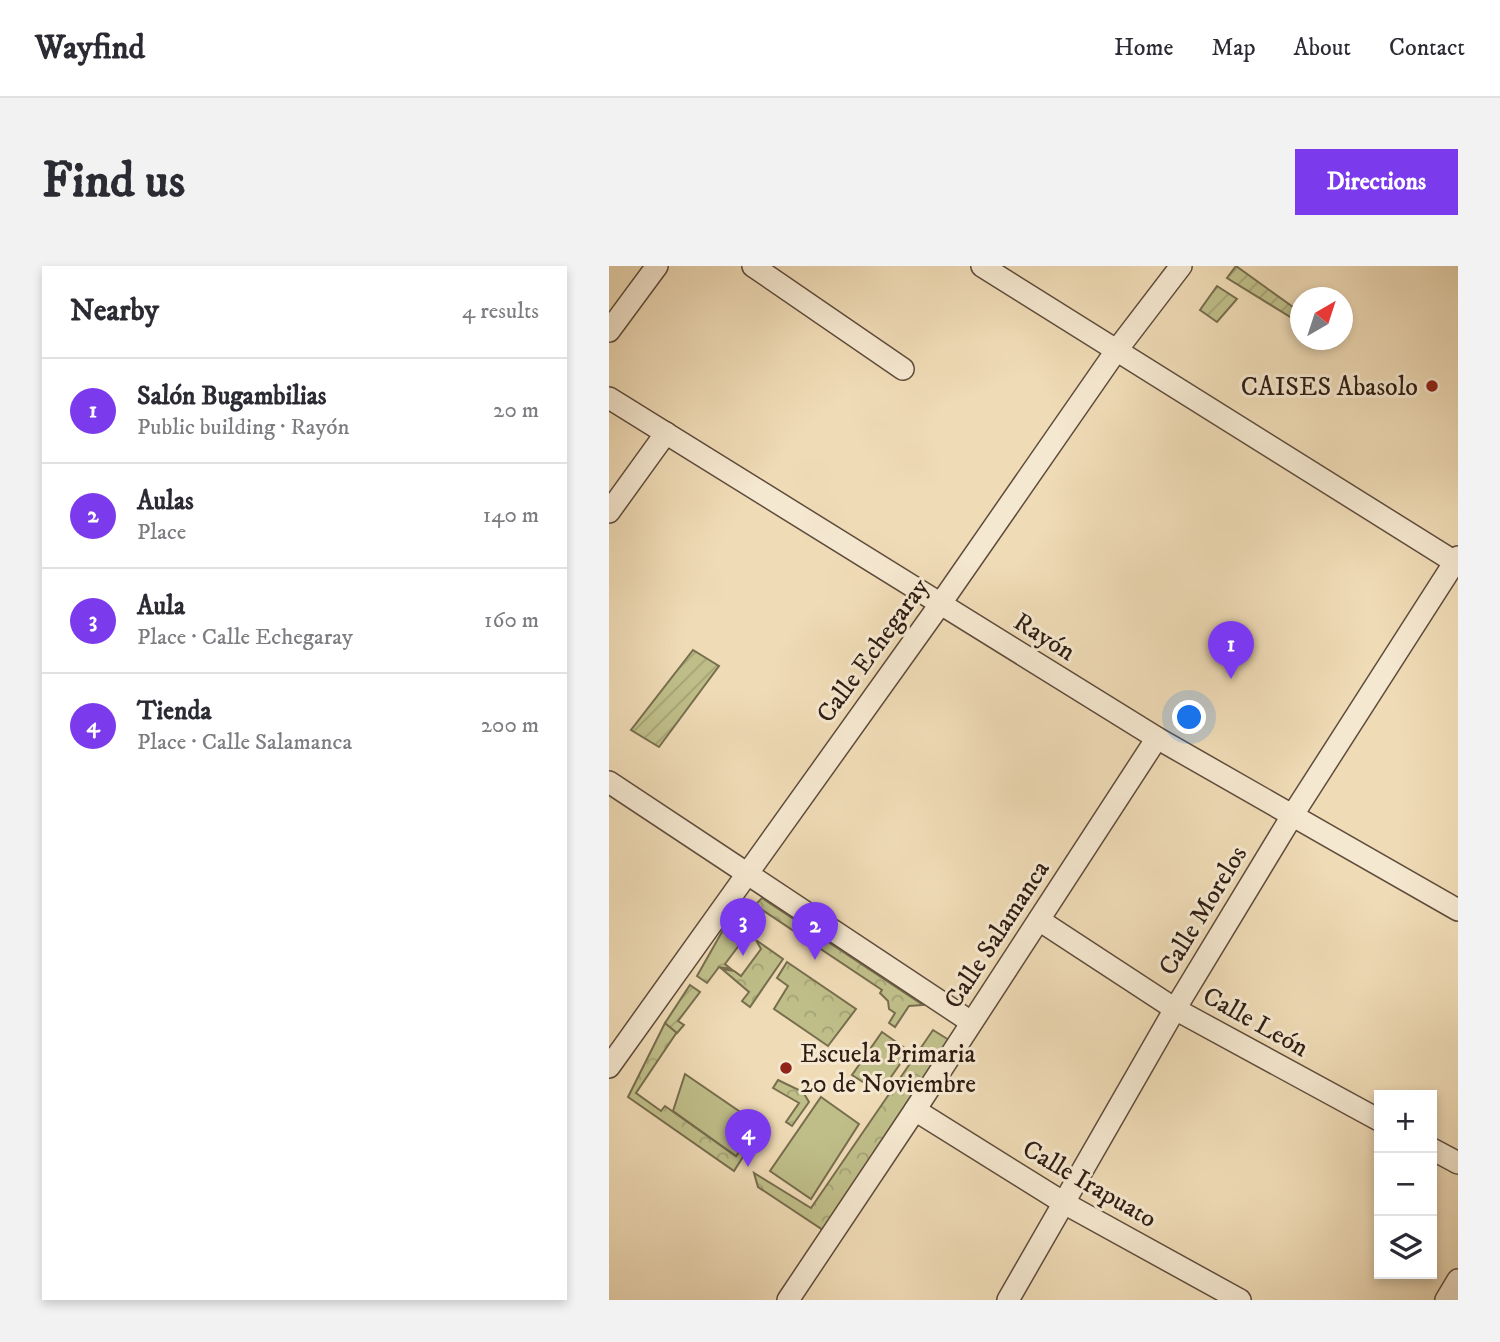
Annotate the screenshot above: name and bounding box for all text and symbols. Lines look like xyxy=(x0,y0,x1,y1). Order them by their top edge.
text: Wayfind xyxy=(35,28,145,69)
text: Home xyxy=(1114,33,1173,63)
text: Map xyxy=(1211,33,1256,63)
text: About xyxy=(1294,33,1351,63)
text: Contact xyxy=(1389,33,1465,63)
button: Directions xyxy=(1295,149,1458,215)
text: Find us xyxy=(42,151,185,213)
north arrow xyxy=(1290,287,1353,350)
text: Nearby xyxy=(70,293,159,330)
text: 4 results xyxy=(462,297,539,326)
place label: CAISES Abasolo xyxy=(1241,371,1418,404)
marker: CAISES Abasolo xyxy=(1424,378,1440,394)
text: Salón Bugambilias xyxy=(137,380,326,413)
text: 1 xyxy=(89,396,97,425)
text: 20 m xyxy=(493,396,539,425)
text: Public building · Rayón xyxy=(137,413,350,442)
text: Aulas xyxy=(137,485,194,518)
text: 2 xyxy=(87,501,99,530)
text: 140 m xyxy=(483,501,539,530)
text: Place xyxy=(137,518,186,547)
street label: Calle Echegaray xyxy=(810,572,937,730)
text: Aula xyxy=(137,590,185,623)
text: 3 xyxy=(89,606,97,635)
text: 160 m xyxy=(484,606,539,635)
street label: Rayón xyxy=(1007,606,1082,669)
pin: 1 xyxy=(1208,621,1254,679)
text: Place · Calle Echegaray xyxy=(137,623,353,652)
text: Tienda xyxy=(137,695,212,728)
your location xyxy=(1172,700,1206,734)
text: 4 xyxy=(86,711,100,740)
text: 200 m xyxy=(481,711,539,740)
text: Place · Calle Salamanca xyxy=(137,728,352,757)
street label: Calle Morelos xyxy=(1152,840,1255,982)
street label: Calle Salamanca xyxy=(937,855,1057,1015)
pin: 3 xyxy=(720,898,766,956)
pin: 2 xyxy=(792,902,838,960)
street label: Calle León xyxy=(1197,980,1314,1065)
place label: Escuela Primaria 20 de Noviembre xyxy=(800,1038,976,1101)
marker: Escuela Primaria 20 de Noviembre xyxy=(778,1060,794,1076)
map controls xyxy=(1374,1090,1437,1279)
button: + xyxy=(1374,1090,1437,1153)
pin: 4 xyxy=(725,1109,771,1167)
street label: Calle Irapuato xyxy=(1016,1133,1162,1236)
button: − xyxy=(1374,1153,1437,1216)
button: layers xyxy=(1374,1216,1437,1279)

